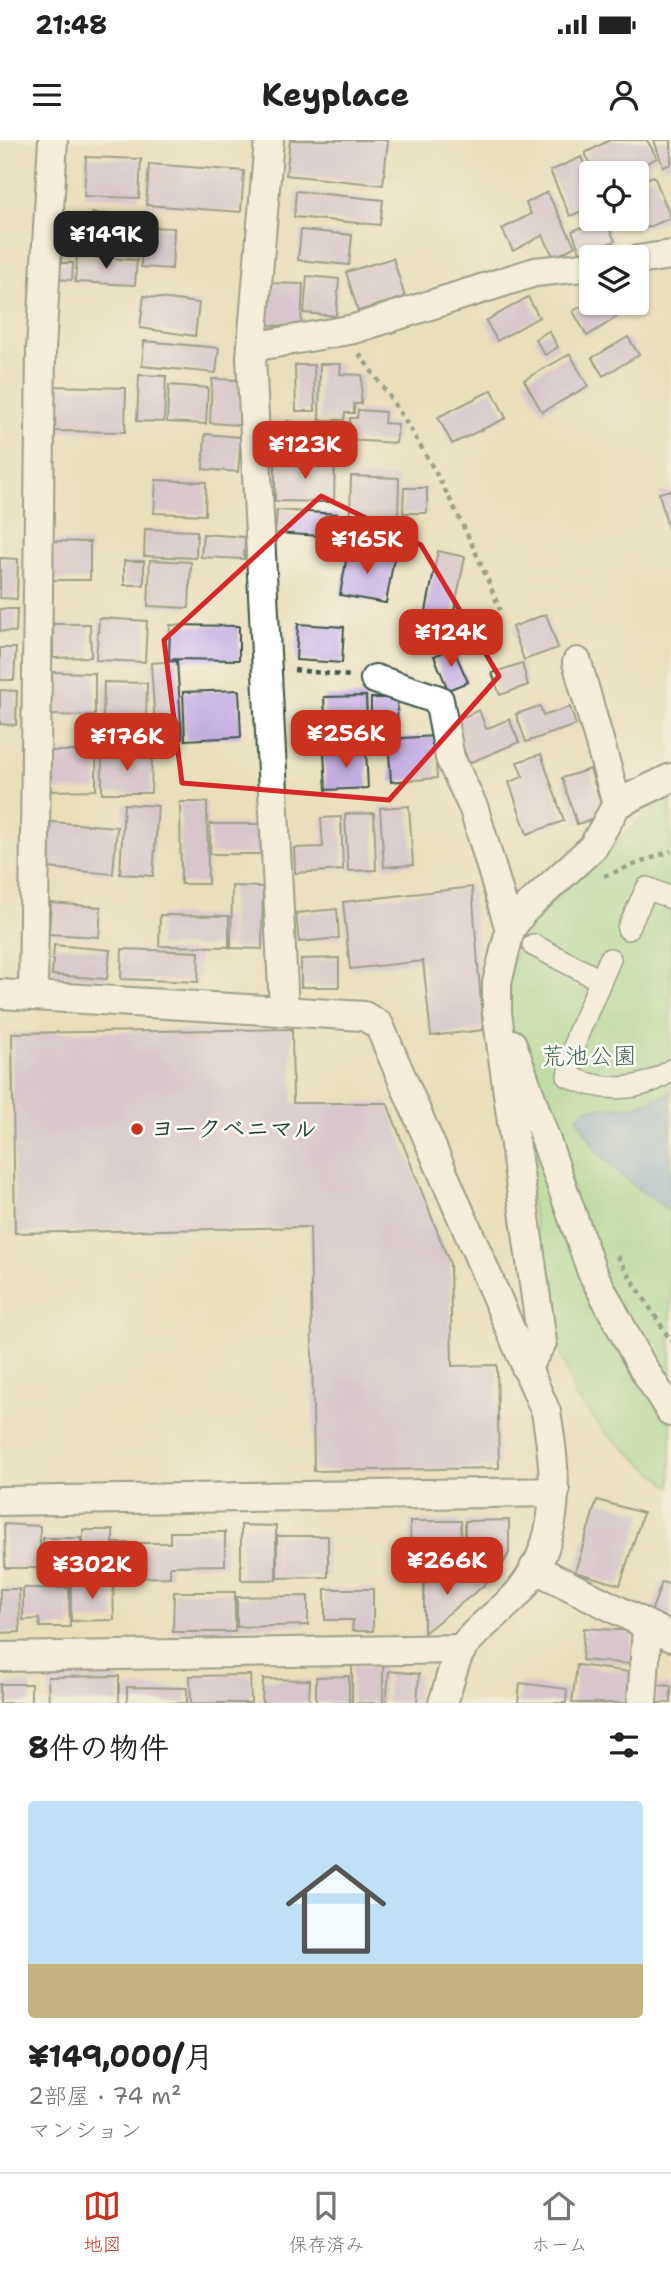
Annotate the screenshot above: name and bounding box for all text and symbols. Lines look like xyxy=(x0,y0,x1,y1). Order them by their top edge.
text: 21:48 xyxy=(35,7,107,42)
text: Keyplace xyxy=(261,73,410,116)
icon: menu xyxy=(28,76,66,114)
icon: person xyxy=(605,76,643,114)
map controls xyxy=(579,161,649,315)
button: locate xyxy=(579,161,649,231)
pin: ¥149K xyxy=(57,212,155,271)
text: ¥149K xyxy=(70,219,142,249)
button: layers xyxy=(579,245,649,315)
pin: ¥123K xyxy=(256,422,354,481)
text: ¥123K xyxy=(269,429,341,459)
pin: ¥165K xyxy=(318,516,416,576)
text: ¥165K xyxy=(331,524,403,554)
pin: ¥124K xyxy=(402,610,500,669)
text: ¥124K xyxy=(415,617,487,647)
pin: ¥256K xyxy=(297,710,395,770)
pin: ¥176K xyxy=(78,714,176,773)
text: ¥256K xyxy=(307,718,385,748)
text: ¥176K xyxy=(90,721,164,751)
park label: 荒池公園 xyxy=(541,1040,637,1072)
place label: ヨークベニマル xyxy=(151,1113,317,1145)
marker: ヨークベニマル xyxy=(129,1121,145,1137)
pin: ¥266K xyxy=(398,1538,496,1597)
pin: ¥302K xyxy=(43,1542,141,1601)
text: ¥266K xyxy=(407,1545,487,1575)
text: ¥302K xyxy=(52,1549,132,1579)
icon: filters xyxy=(605,1726,643,1764)
text: 8件の物件 xyxy=(28,1727,169,1768)
icon: home xyxy=(273,1846,399,1972)
text: ¥149,000/月 xyxy=(28,2036,214,2077)
text: 2部屋 · 74 m² xyxy=(28,2081,182,2111)
text: マンション xyxy=(28,2115,142,2145)
tab: 地図 xyxy=(83,2187,121,2257)
tab: 保存済み xyxy=(288,2187,364,2257)
tab: ホーム xyxy=(531,2187,588,2257)

